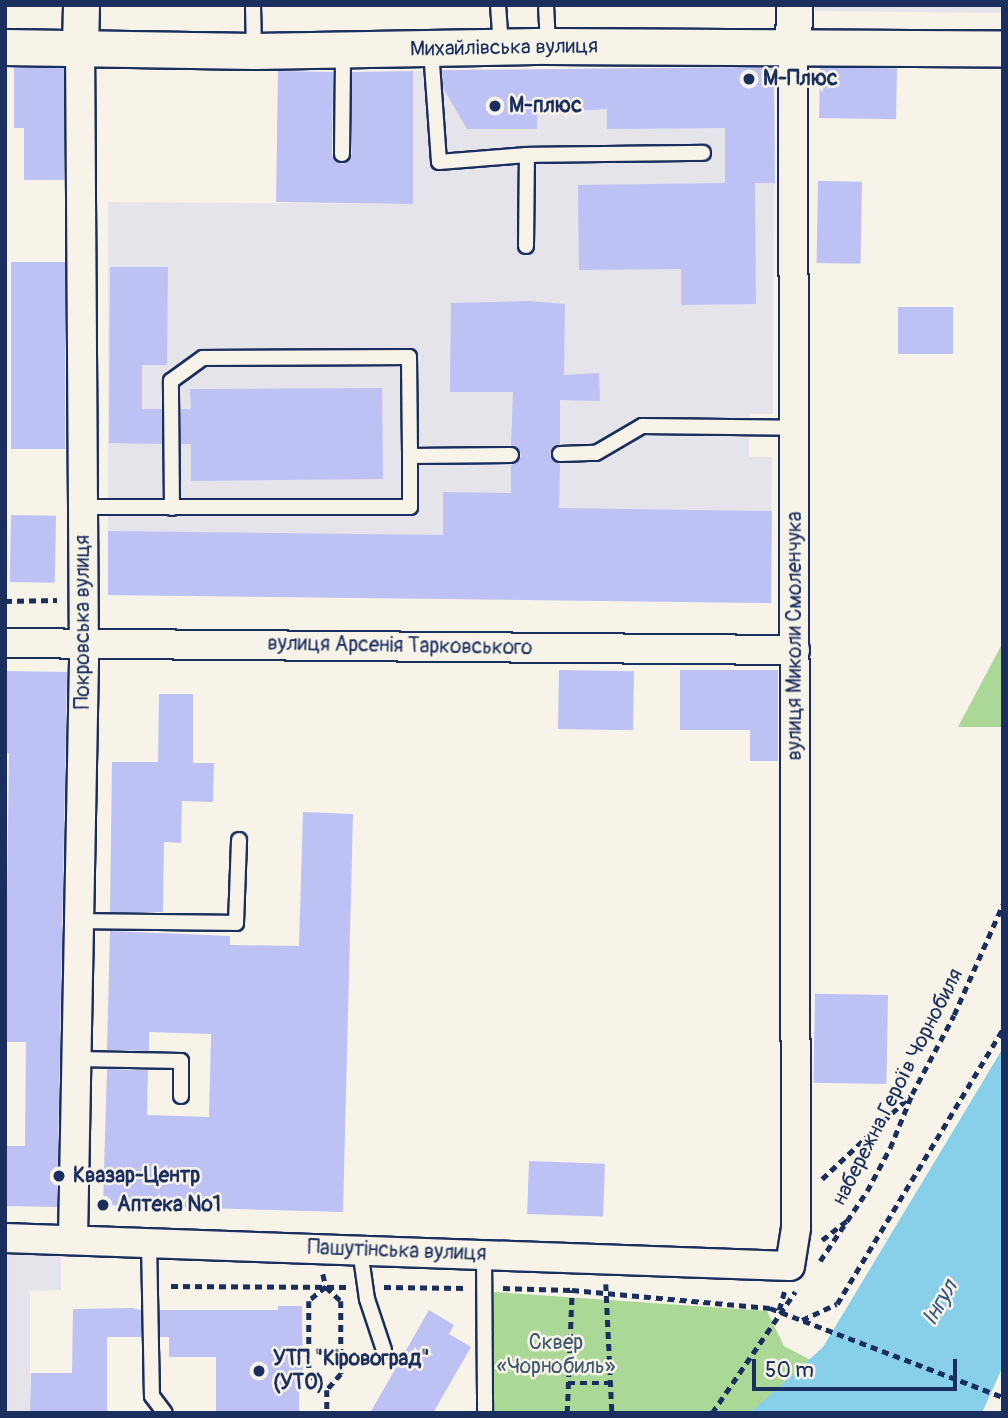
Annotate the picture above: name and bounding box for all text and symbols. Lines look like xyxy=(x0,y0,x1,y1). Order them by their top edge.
street label: Михайлівська вулиця xyxy=(410,34,598,62)
place label: М-Плюс xyxy=(763,66,838,92)
marker: М-Плюс xyxy=(741,71,757,87)
place label: М-плюс xyxy=(509,93,582,119)
marker: М-плюс xyxy=(487,98,503,114)
street label: вулиця Миколи Смоленчука xyxy=(782,512,808,760)
street label: Покровська вулиця xyxy=(70,535,96,709)
street label: вулиця Арсенія Тарковського xyxy=(267,631,533,661)
street label: набережна Героїв Чорнобиля xyxy=(827,965,969,1209)
place label: Квазар-Центр xyxy=(73,1163,200,1189)
marker: Квазар-Центр xyxy=(51,1168,67,1184)
place label: Аптека №1 xyxy=(117,1192,221,1218)
marker: Аптека №1 xyxy=(95,1197,111,1213)
street label: Пашутінська вулиця xyxy=(307,1235,487,1267)
water label: Інгул xyxy=(916,1275,964,1331)
park label: Сквер «Чорнобиль» xyxy=(497,1330,615,1380)
scale bar xyxy=(756,1344,961,1388)
place label: УТП "Кіровоград" (УТО) xyxy=(273,1346,430,1396)
text: 50 m xyxy=(765,1357,814,1384)
marker: УТП "Кіровоград" (УТО) xyxy=(251,1363,267,1379)

